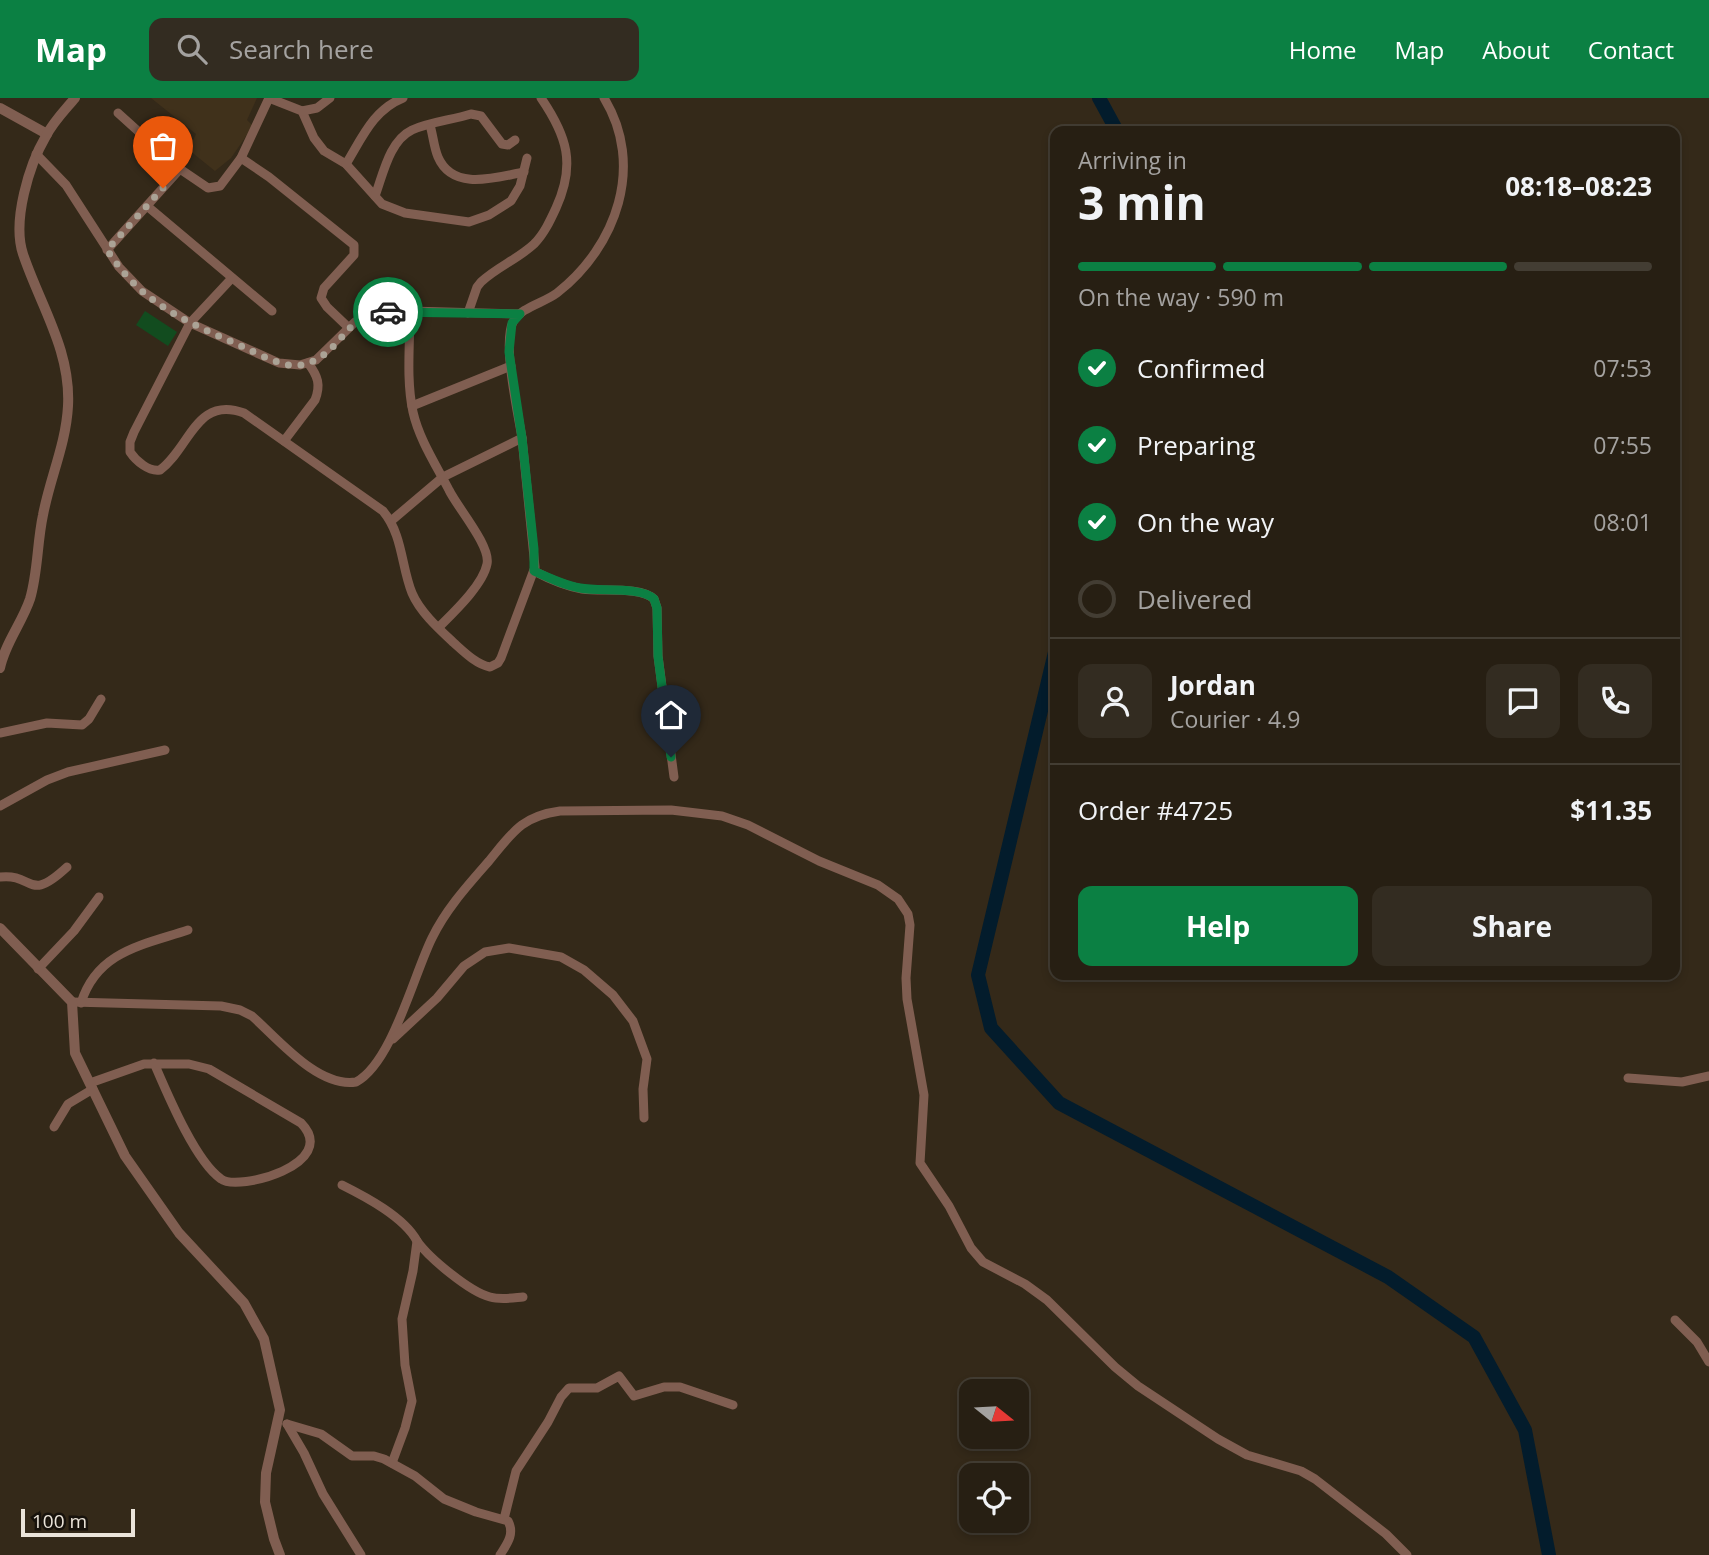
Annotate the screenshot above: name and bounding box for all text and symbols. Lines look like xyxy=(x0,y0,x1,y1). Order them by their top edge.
search box xyxy=(149,18,639,81)
text: Map xyxy=(35,27,107,72)
icon: search xyxy=(173,30,211,68)
text: Search here xyxy=(229,31,374,67)
text: Home xyxy=(1289,33,1357,66)
text: Map xyxy=(1395,33,1444,66)
text: About xyxy=(1482,33,1550,66)
text: Contact xyxy=(1588,33,1674,66)
pin xyxy=(133,116,193,188)
icon: bag xyxy=(144,127,182,165)
text: Arriving in xyxy=(1078,144,1187,176)
text: 08:18–08:23 xyxy=(1505,168,1652,204)
text: 3 min xyxy=(1078,171,1206,233)
courier xyxy=(353,277,423,347)
text: On the way · 590 m xyxy=(1078,281,1284,313)
icon: car xyxy=(369,293,407,331)
icon: check xyxy=(1078,349,1116,387)
text: Confirmed xyxy=(1137,350,1265,386)
text: 07:53 xyxy=(1593,352,1652,384)
icon: check xyxy=(1078,426,1116,464)
text: Preparing xyxy=(1137,427,1255,463)
text: 07:55 xyxy=(1593,429,1652,461)
icon: check xyxy=(1078,503,1116,541)
text: On the way xyxy=(1137,504,1274,540)
text: 08:01 xyxy=(1593,506,1652,538)
text: Delivered xyxy=(1137,581,1252,617)
button: person xyxy=(1078,664,1152,738)
button: chat xyxy=(1486,664,1560,738)
button: phone xyxy=(1578,664,1652,738)
text: Jordan xyxy=(1170,667,1256,703)
pin xyxy=(641,685,701,757)
icon: home xyxy=(652,696,690,734)
text: Courier · 4.9 xyxy=(1170,703,1300,735)
text: Order #4725 xyxy=(1078,792,1233,828)
text: $11.35 xyxy=(1570,792,1652,828)
button: Help xyxy=(1078,886,1358,966)
button: Share xyxy=(1372,886,1652,966)
north arrow xyxy=(959,1379,1029,1449)
map controls xyxy=(959,1379,1029,1533)
button: locate xyxy=(959,1463,1029,1533)
scale bar xyxy=(21,1506,135,1538)
text: 100 m xyxy=(32,1508,87,1534)

